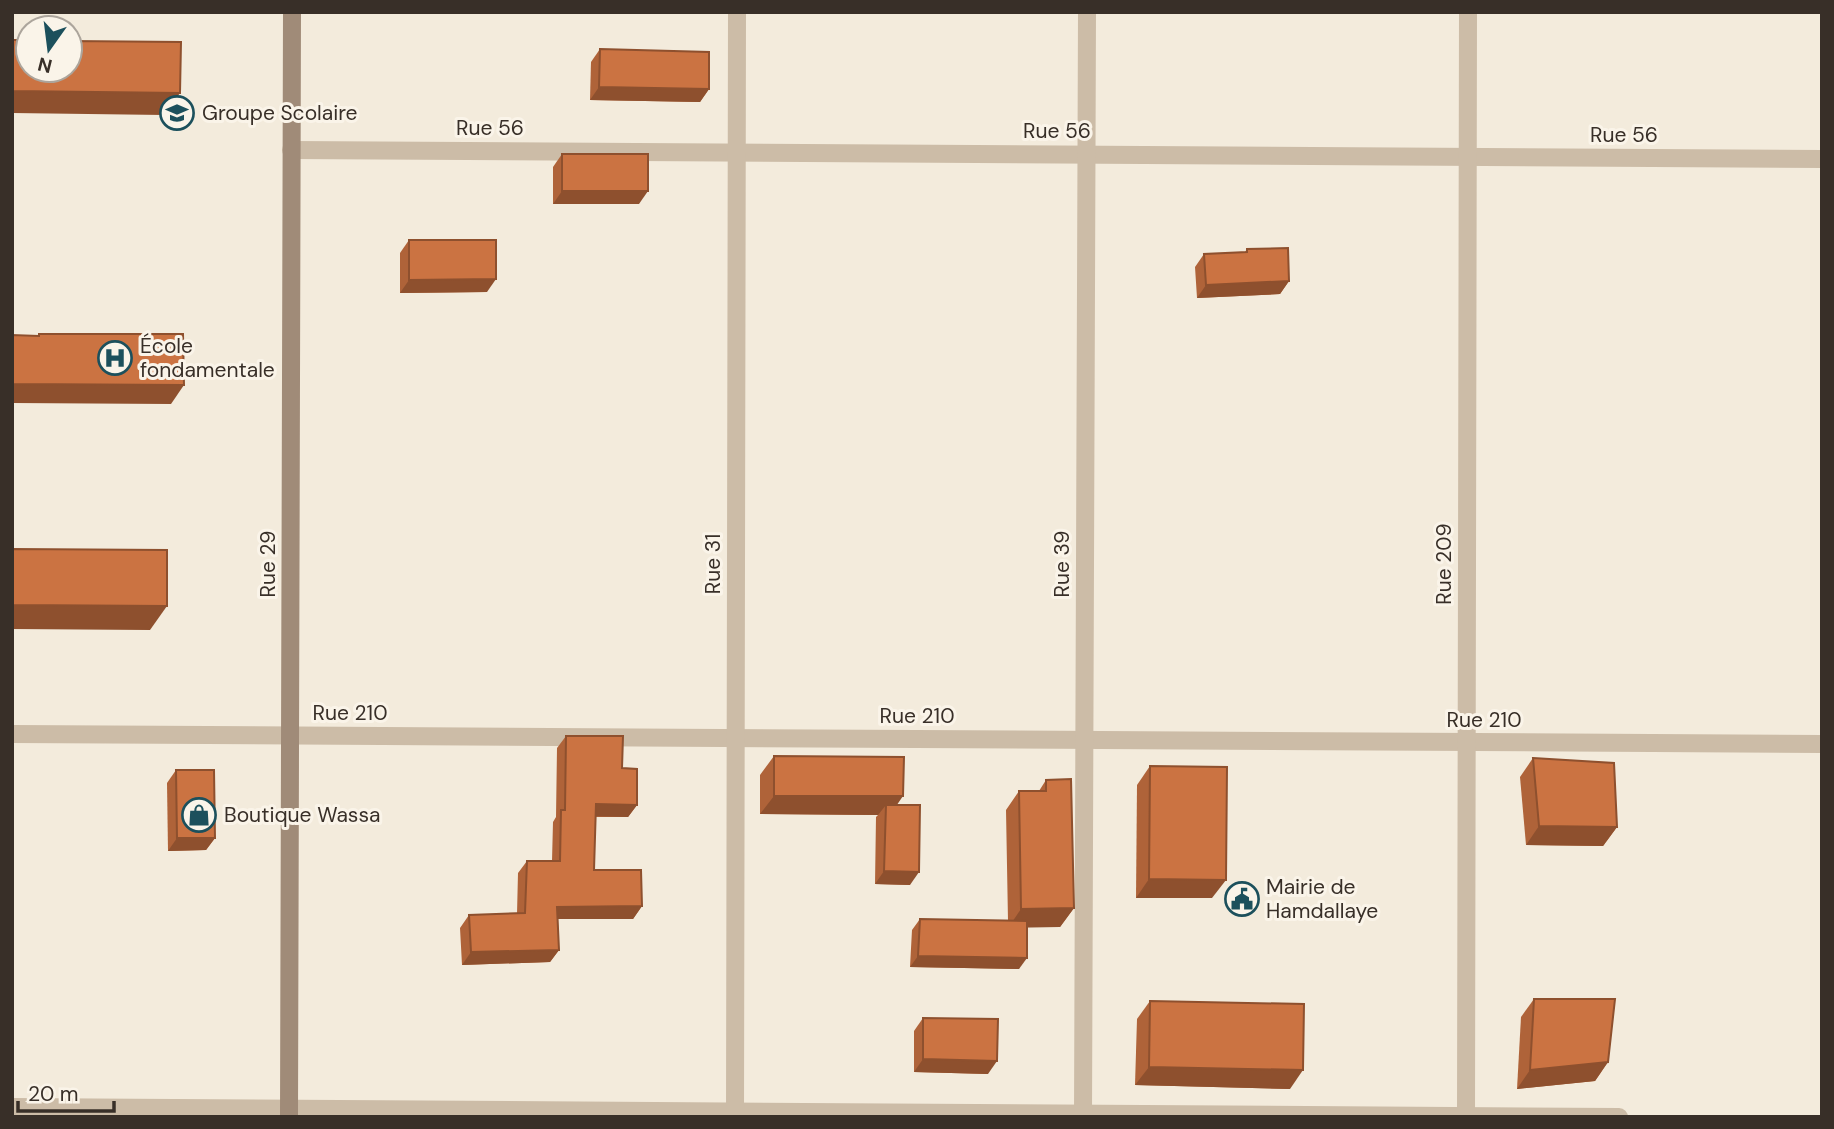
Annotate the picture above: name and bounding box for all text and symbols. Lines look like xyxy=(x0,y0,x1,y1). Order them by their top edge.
north arrow xyxy=(14,14,84,84)
text: N xyxy=(35,51,55,79)
school or university icon: Groupe Scolaire xyxy=(158,94,196,132)
place label: Groupe Scolaire xyxy=(202,99,358,127)
street label: Rue 56 xyxy=(456,114,524,142)
street label: Rue 56 xyxy=(1023,117,1091,145)
street label: Rue 56 xyxy=(1590,121,1658,149)
place label: École fondamentale xyxy=(140,332,275,384)
hospital icon: École fondamentale xyxy=(96,339,134,377)
street label: Rue 209 xyxy=(1430,523,1458,605)
street label: Rue 29 xyxy=(254,530,282,598)
street label: Rue 39 xyxy=(1048,530,1076,598)
street label: Rue 31 xyxy=(699,534,727,594)
street label: Rue 210 xyxy=(312,699,388,727)
street label: Rue 210 xyxy=(879,702,955,730)
street label: Rue 210 xyxy=(1446,706,1522,734)
shop icon: Boutique Wassa xyxy=(180,796,218,834)
place label: Boutique Wassa xyxy=(224,801,380,829)
place label: Mairie de Hamdallaye xyxy=(1266,873,1378,925)
public building icon: Mairie de Hamdallaye xyxy=(1223,880,1261,918)
scale bar xyxy=(18,1070,114,1114)
text: 20 m xyxy=(28,1080,79,1108)

